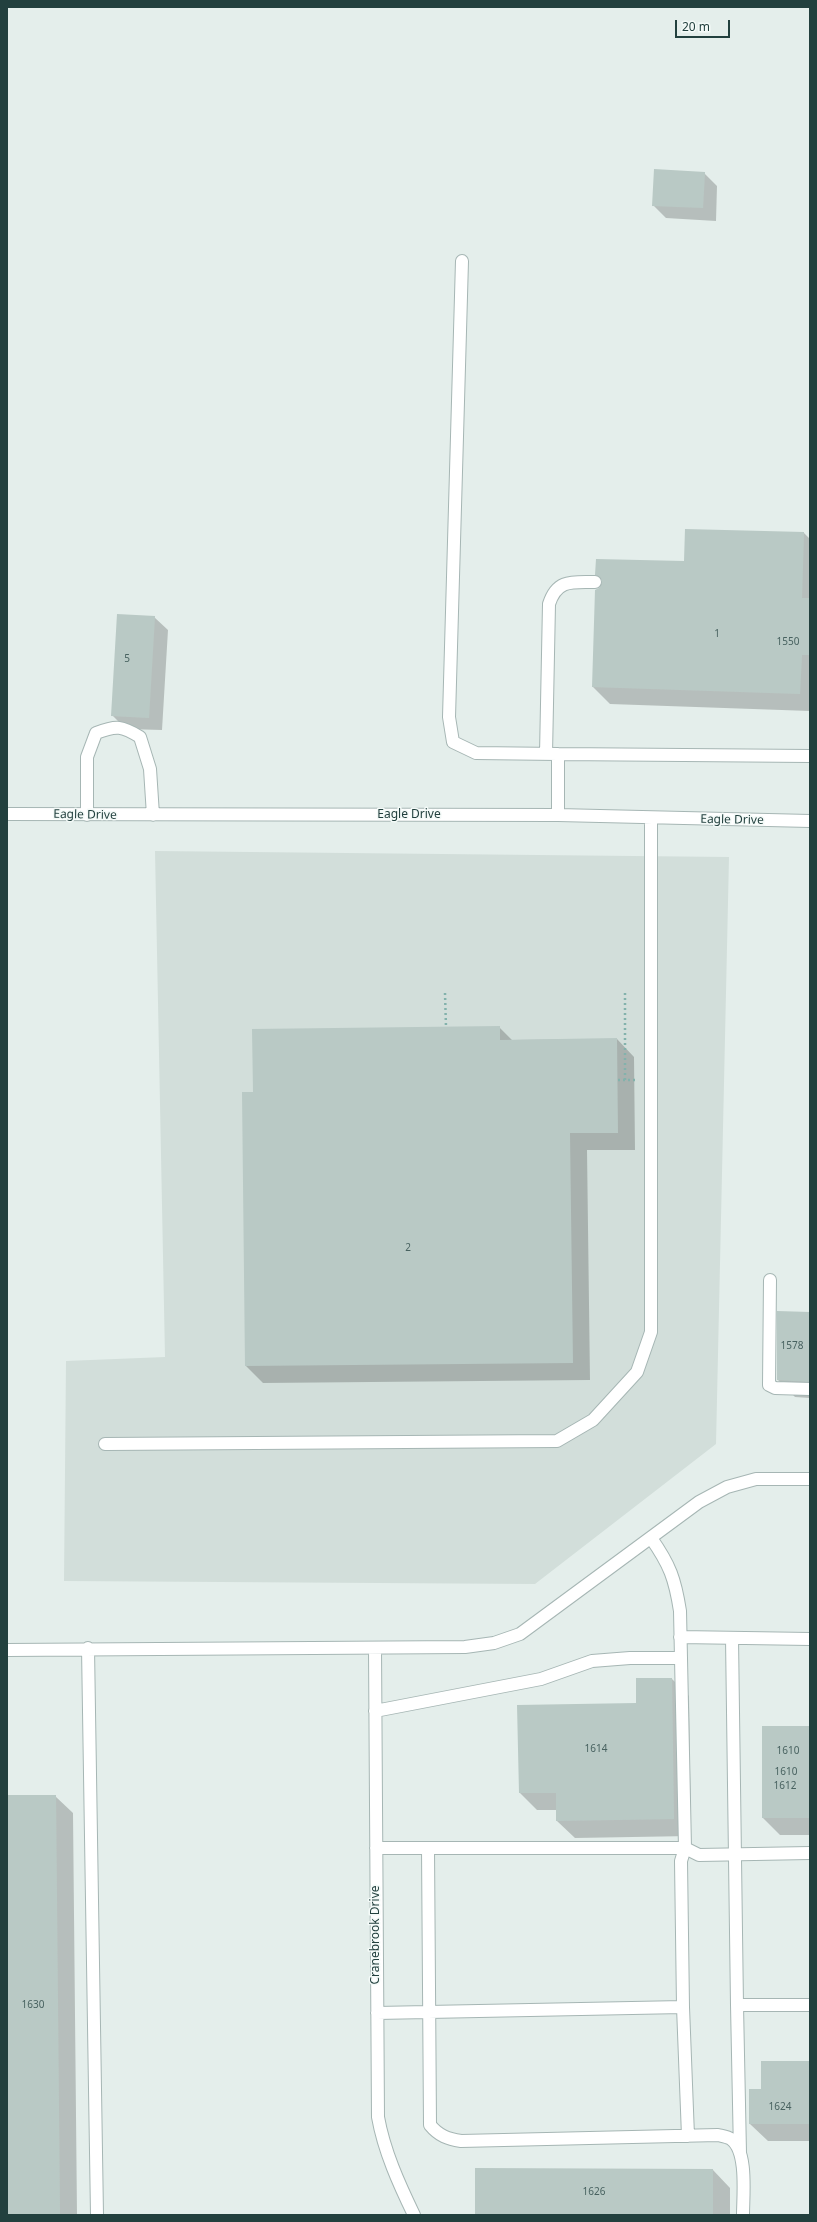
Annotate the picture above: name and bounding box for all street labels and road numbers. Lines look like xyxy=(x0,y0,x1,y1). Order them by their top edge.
street label: Eagle Drive xyxy=(53,807,117,823)
street label: Eagle Drive xyxy=(377,808,441,822)
street label: Eagle Drive xyxy=(700,812,764,828)
street label: Cranebrook Drive xyxy=(369,1885,383,1985)

